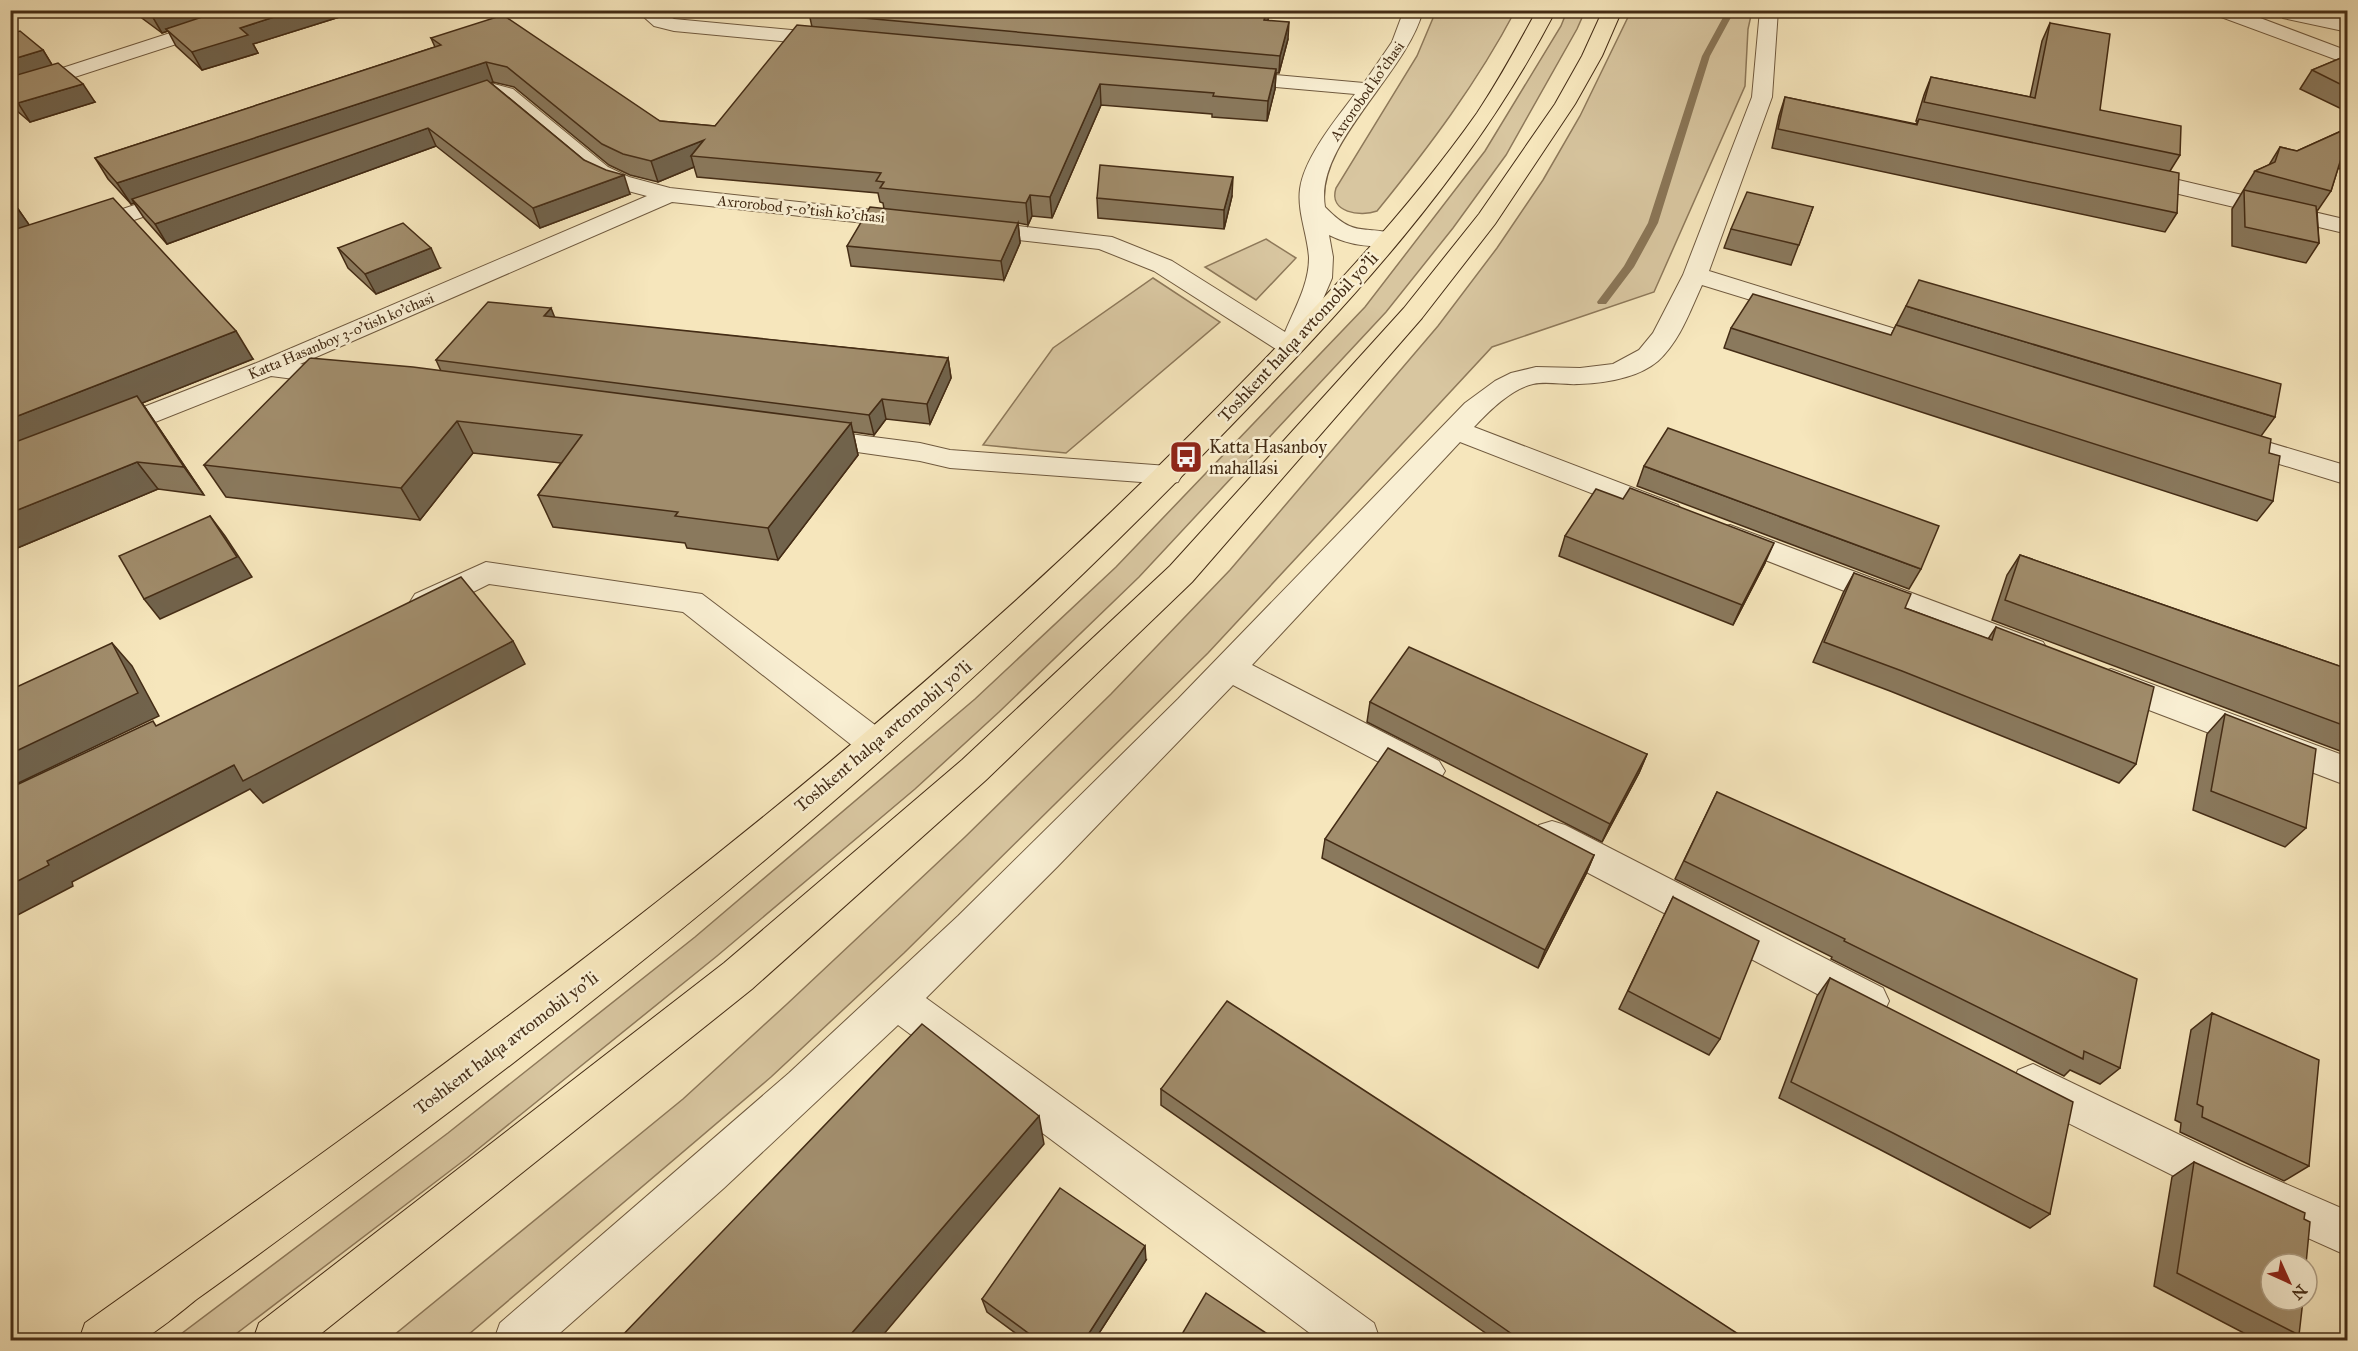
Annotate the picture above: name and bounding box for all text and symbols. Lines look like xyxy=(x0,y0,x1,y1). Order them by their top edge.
street label: Axrorobod ko'chasi xyxy=(1325,38,1408,145)
street label: Axrorobod 5-o'tish ko'chasi xyxy=(715,191,886,227)
street label: Toshkent halqa avtomobil yo'li xyxy=(1213,247,1384,427)
street label: Katta Hasanboy 3-o'tish ko'chasi xyxy=(245,289,437,383)
place label: Katta Hasanboy mahallasi xyxy=(1209,436,1327,479)
bus stop icon: Katta Hasanboy mahallasi xyxy=(1168,439,1204,475)
street label: Toshkent halqa avtomobil yo'li xyxy=(790,655,977,818)
street label: Toshkent halqa avtomobil yo'li xyxy=(409,966,603,1120)
north arrow xyxy=(2259,1252,2319,1312)
text: N xyxy=(2287,1281,2311,1304)

